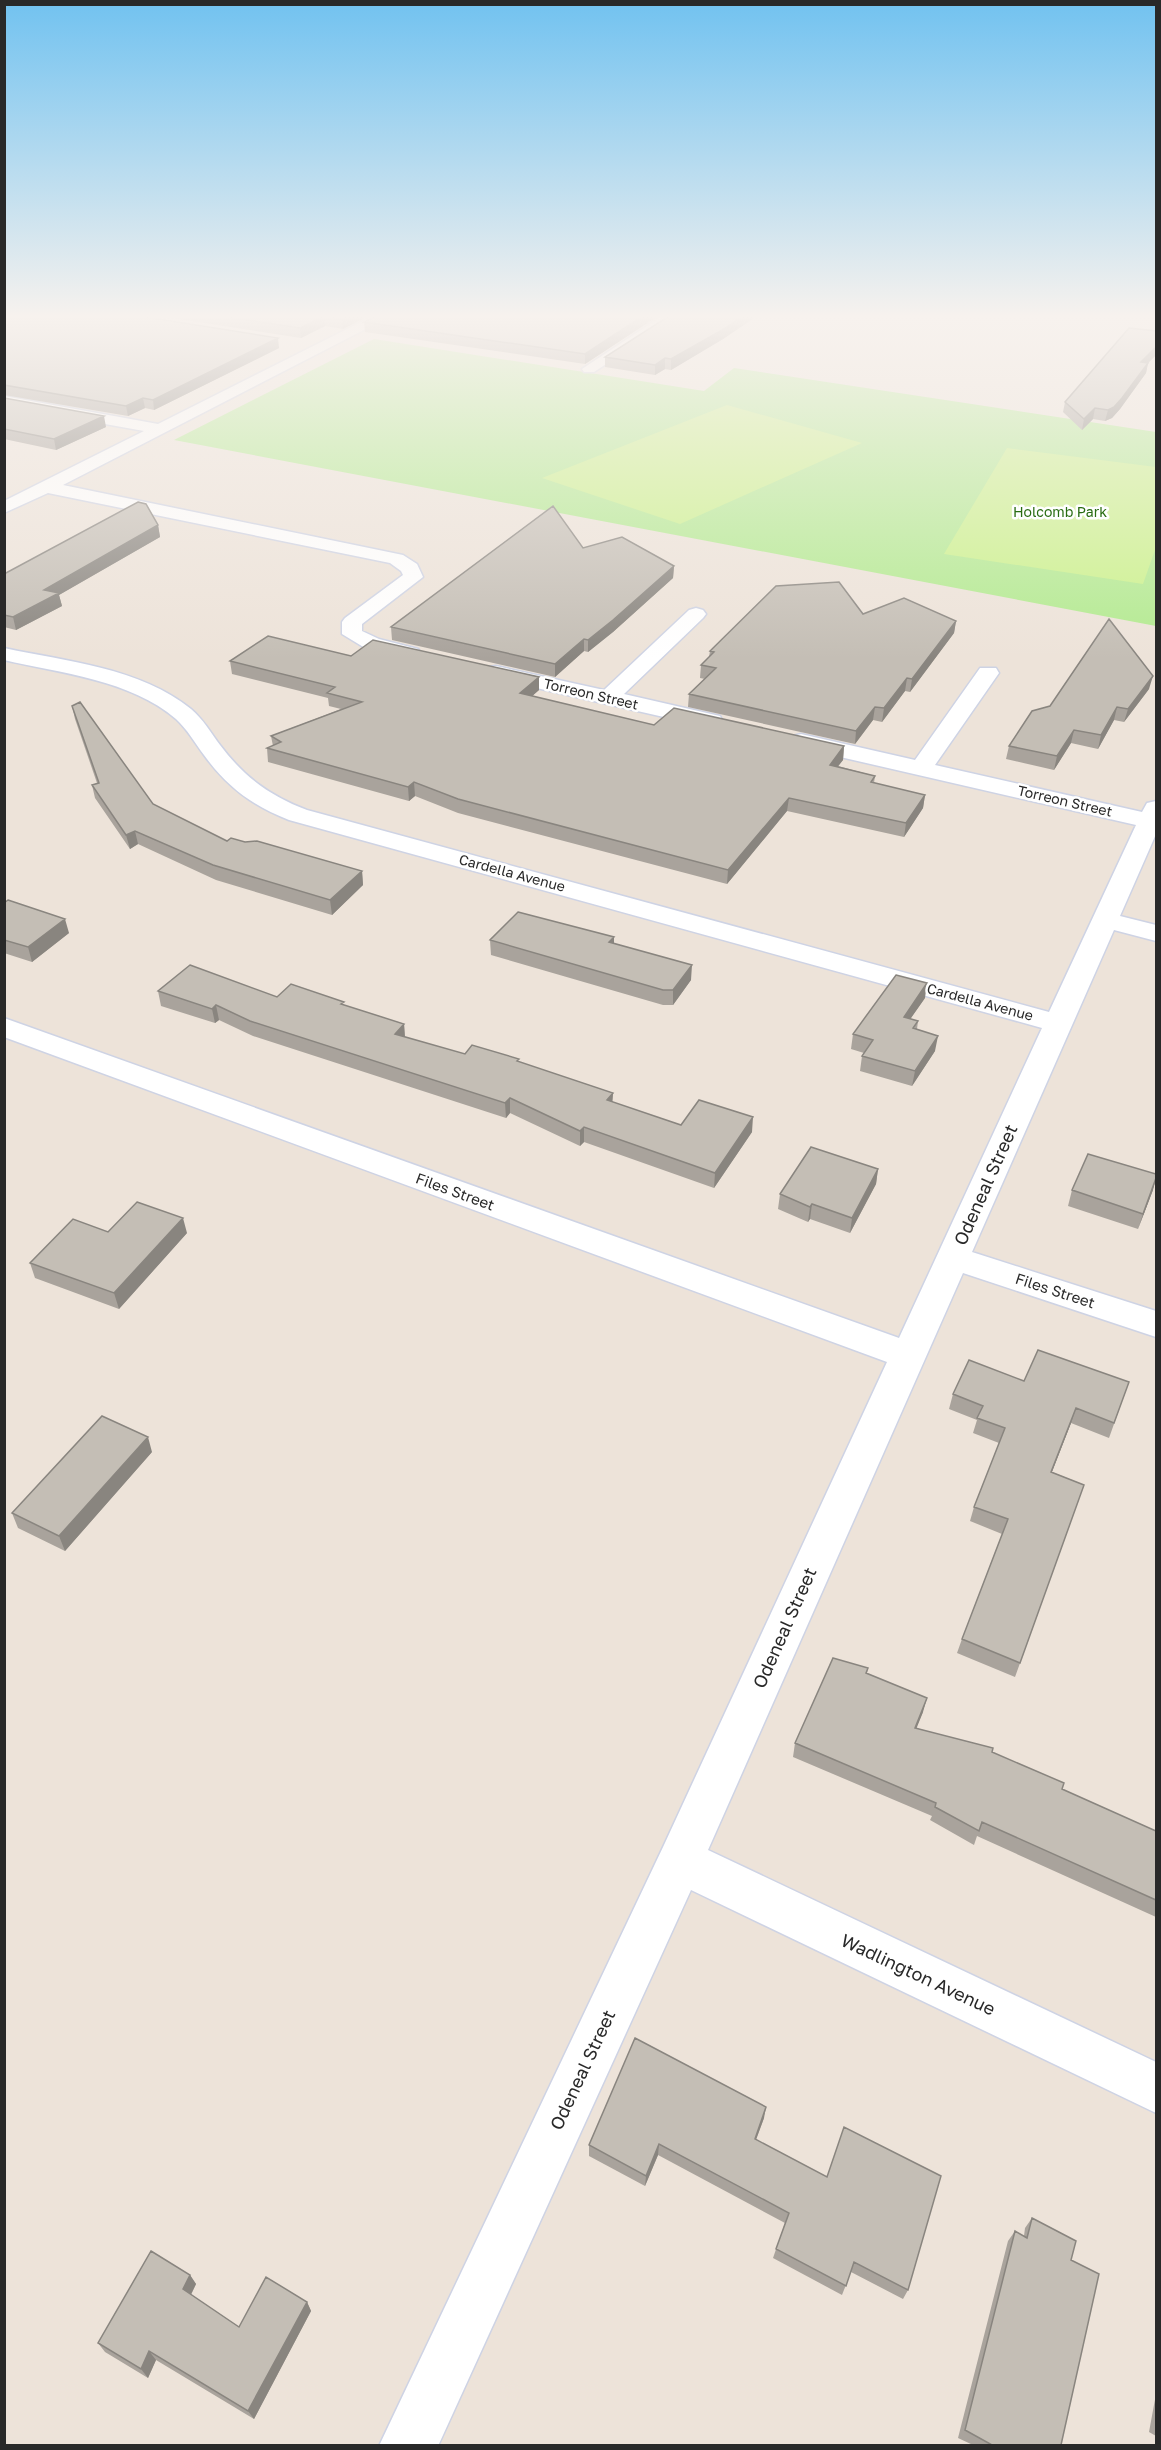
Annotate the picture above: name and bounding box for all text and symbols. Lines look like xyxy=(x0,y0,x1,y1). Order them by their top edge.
park label: Holcomb Park xyxy=(1013,503,1107,520)
street label: Torreon Street xyxy=(542,674,640,713)
street label: Torreon Street xyxy=(1016,781,1114,820)
street label: Cardella Avenue xyxy=(457,850,567,895)
street label: Cardella Avenue xyxy=(925,979,1035,1024)
street label: Odeneal Street xyxy=(949,1121,1022,1248)
street label: Files Street xyxy=(414,1169,497,1214)
street label: Files Street xyxy=(1013,1269,1097,1311)
street label: Odeneal Street xyxy=(748,1564,821,1691)
street label: Wadlington Avenue xyxy=(838,1929,999,2019)
street label: Odeneal Street xyxy=(545,2006,620,2133)

